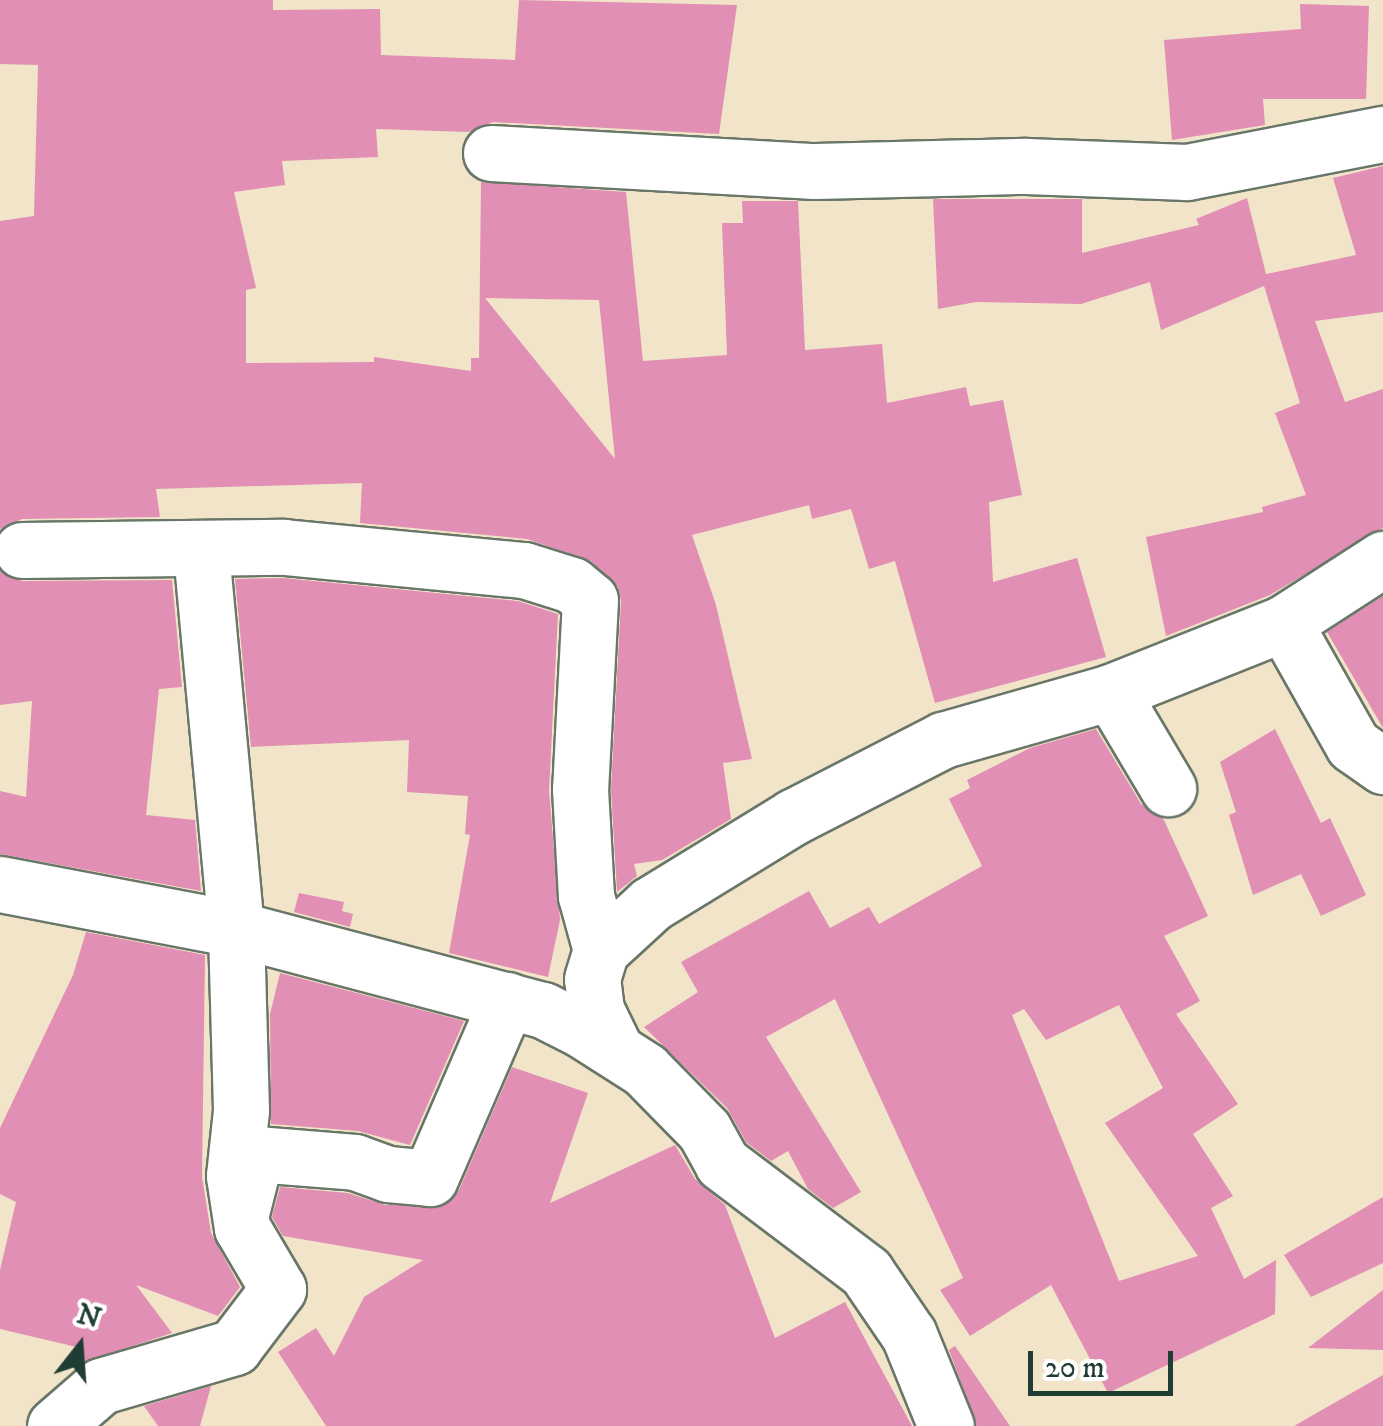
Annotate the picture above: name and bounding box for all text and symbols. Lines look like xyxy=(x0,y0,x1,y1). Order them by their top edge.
north arrow xyxy=(30,1296,130,1396)
text: N xyxy=(73,1297,105,1337)
scale bar xyxy=(1033,1331,1178,1393)
text: 20 m xyxy=(1045,1350,1105,1387)

